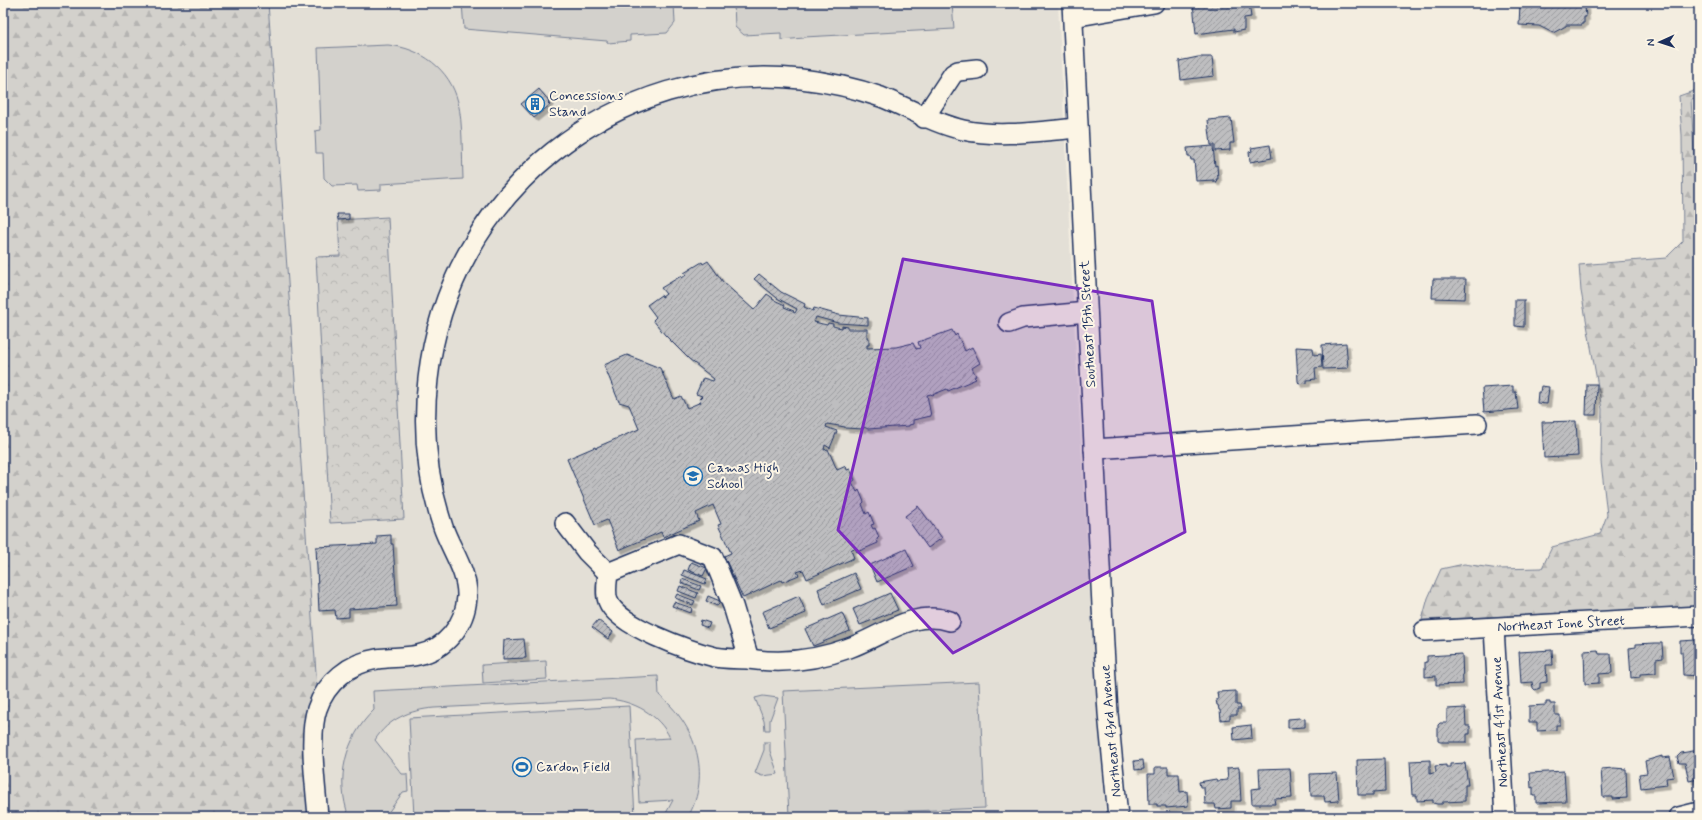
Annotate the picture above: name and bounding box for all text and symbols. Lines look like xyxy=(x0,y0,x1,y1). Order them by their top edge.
north arrow xyxy=(1640,22,1680,62)
text: N xyxy=(1644,38,1658,46)
place label: Concessions Stand xyxy=(549,87,623,121)
building icon: Concessions Stand xyxy=(524,93,546,115)
street label: Southeast 15th Street xyxy=(1076,259,1100,388)
place label: Camas High School xyxy=(707,459,779,493)
school or university icon: Camas High School xyxy=(682,465,704,487)
street label: Northeast Ione Street xyxy=(1497,612,1625,636)
street label: Northeast 41st Avenue xyxy=(1488,656,1512,788)
street label: Northeast 43rd Avenue xyxy=(1096,664,1126,798)
sports icon: Cardon Field xyxy=(511,756,533,778)
place label: Cardon Field xyxy=(536,758,610,776)

